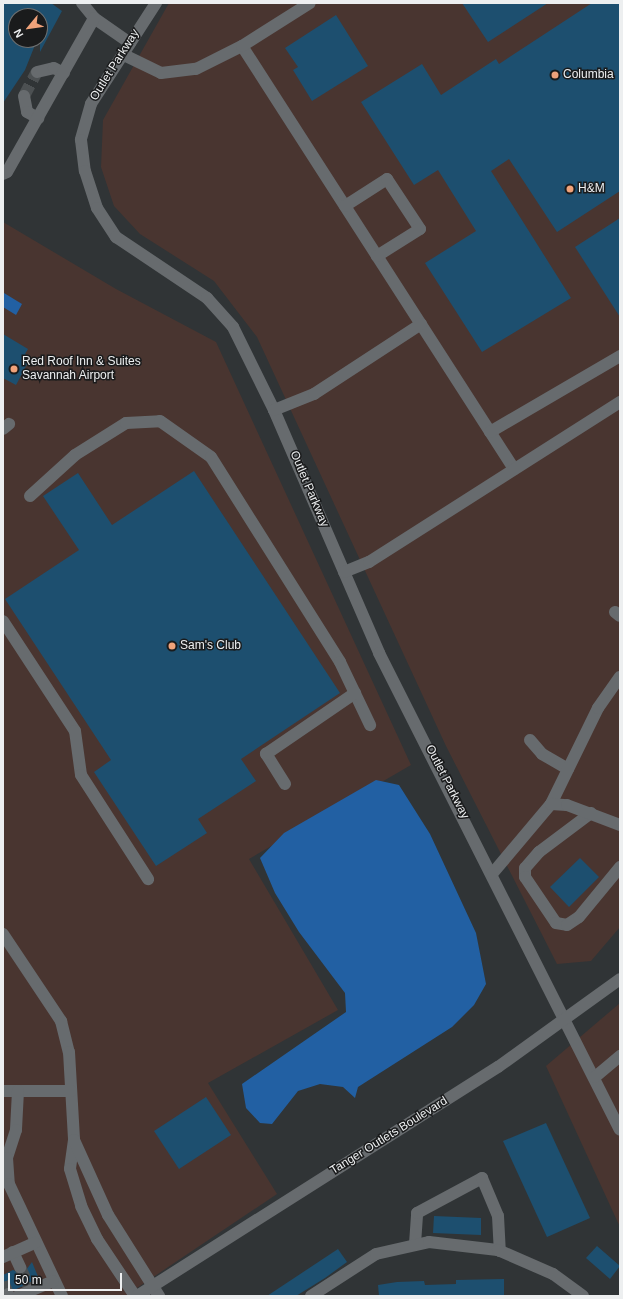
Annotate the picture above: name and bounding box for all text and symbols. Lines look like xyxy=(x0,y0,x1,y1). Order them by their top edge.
north arrow xyxy=(8,8,48,48)
text: N xyxy=(11,27,26,40)
street label: Outlet Parkway xyxy=(87,27,143,103)
place label: Columbia xyxy=(563,68,614,82)
marker: Columbia xyxy=(550,70,560,80)
place label: H&M xyxy=(578,182,605,196)
marker: H&M xyxy=(565,184,575,194)
place label: Red Roof Inn & Suites Savannah Airport xyxy=(22,355,141,383)
marker: Red Roof Inn & Suites Savannah Airport xyxy=(9,364,19,374)
street label: Outlet Parkway xyxy=(286,449,332,529)
place label: Sam's Club xyxy=(180,639,241,653)
marker: Sam's Club xyxy=(167,641,177,651)
street label: Outlet Parkway xyxy=(422,742,472,822)
street label: Tanger Outlets Boulevard xyxy=(328,1094,450,1178)
scale bar xyxy=(10,1265,124,1291)
text: 50 m xyxy=(15,1273,42,1287)

